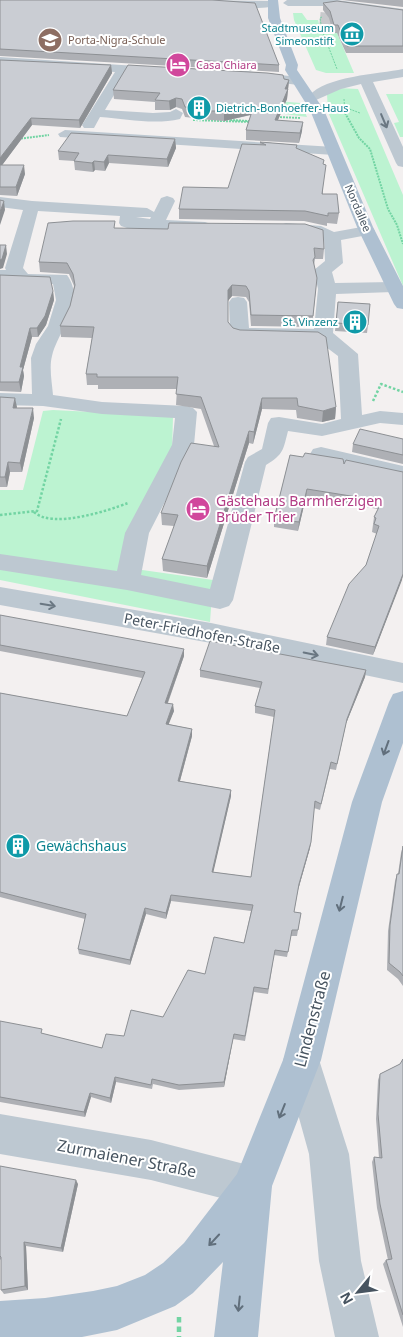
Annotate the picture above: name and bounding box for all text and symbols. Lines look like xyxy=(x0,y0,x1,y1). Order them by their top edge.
place label: Stadtmuseum Simeonstift xyxy=(261,20,334,48)
museum icon: Stadtmuseum Simeonstift xyxy=(339,21,365,47)
school or university icon: Porta-Nigra-Schule xyxy=(37,27,63,53)
place label: Porta-Nigra-Schule xyxy=(68,32,166,47)
hotel icon: Casa Chiara xyxy=(165,52,191,78)
place label: Casa Chiara xyxy=(196,57,257,72)
building icon: Dietrich-Bonhoeffer-Haus xyxy=(186,95,212,121)
place label: Dietrich-Bonhoeffer-Haus xyxy=(216,100,349,115)
one-way arrow xyxy=(379,113,389,128)
street label: Nordallee xyxy=(342,182,375,234)
building icon: St. Vinzenz xyxy=(342,309,368,335)
place label: St. Vinzenz xyxy=(283,314,338,329)
place label: Gästehaus Barmherzigen Brüder Trier xyxy=(216,491,383,526)
hotel icon: Gästehaus Barmherzigen Brüder Trier xyxy=(185,496,211,522)
one-way arrow xyxy=(40,600,56,610)
street label: Peter-Friedhofen-Straße xyxy=(122,608,282,657)
one-way arrow xyxy=(302,650,318,659)
one-way arrow xyxy=(381,740,390,755)
building icon: Gewächshaus xyxy=(5,833,31,859)
place label: Gewächshaus xyxy=(36,836,127,855)
one-way arrow xyxy=(336,895,345,911)
street label: Lindenstraße xyxy=(289,968,335,1070)
one-way arrow xyxy=(277,1103,287,1118)
street label: Zurmaiener Straße xyxy=(56,1134,198,1182)
one-way arrow xyxy=(208,1233,220,1246)
north arrow xyxy=(333,1267,383,1317)
text: N xyxy=(335,1289,357,1308)
one-way arrow xyxy=(234,1296,244,1312)

